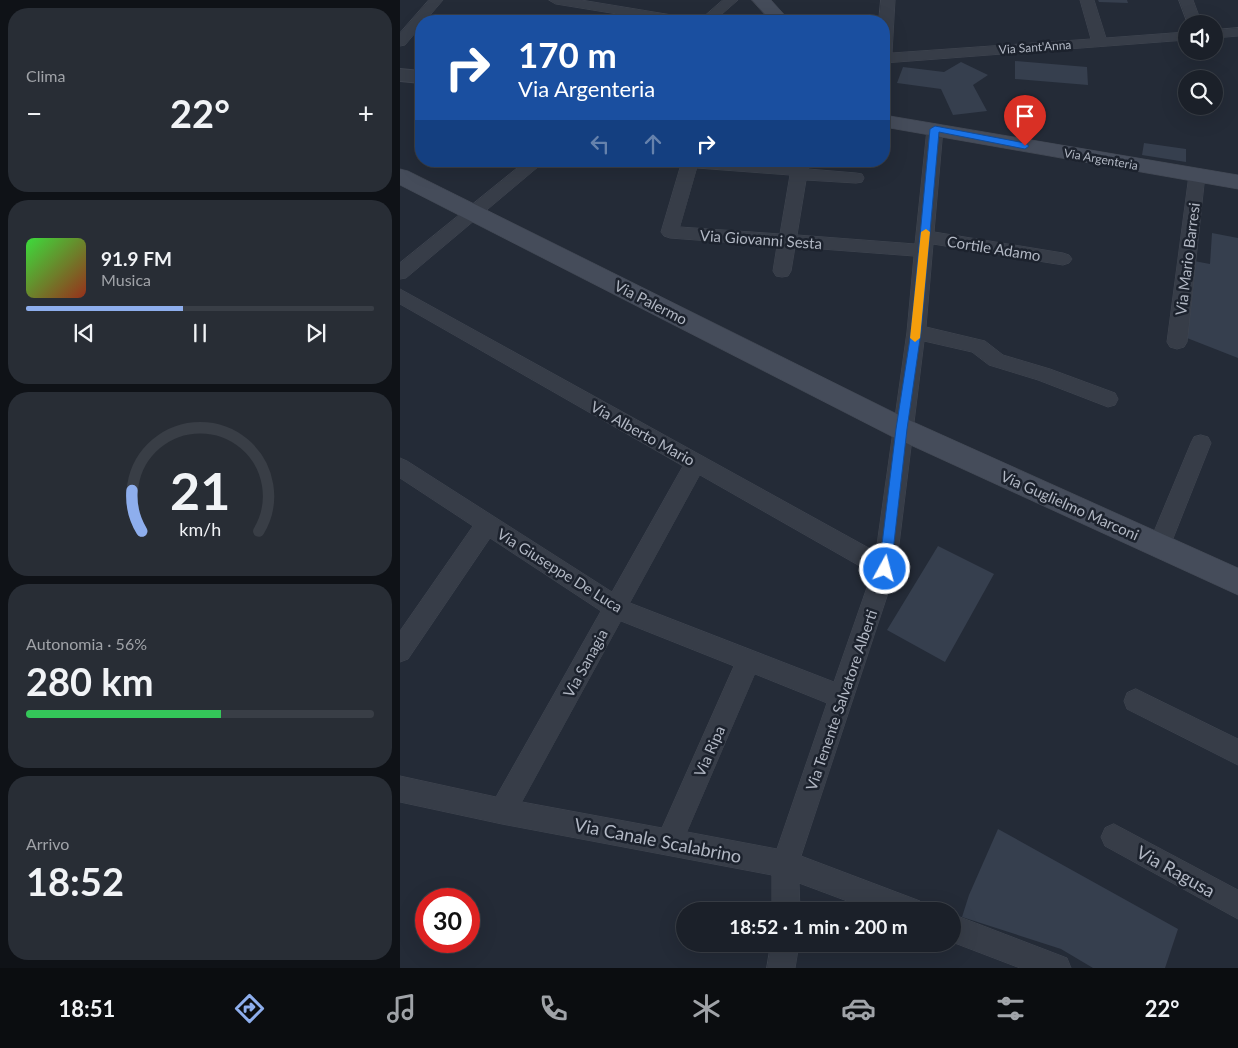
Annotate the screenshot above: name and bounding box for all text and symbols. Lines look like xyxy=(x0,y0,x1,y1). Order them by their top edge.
map controls xyxy=(1178,15,1223,115)
button: sound xyxy=(1178,15,1223,60)
text: 170 m xyxy=(518,33,617,75)
icon: right xyxy=(435,35,500,100)
street label: Via Sant'Anna xyxy=(998,37,1072,57)
text: Clima xyxy=(26,66,65,85)
button: search xyxy=(1178,70,1223,115)
text: Via Argenteria xyxy=(518,75,655,102)
text: 22° xyxy=(170,90,230,136)
pin xyxy=(1004,95,1046,146)
text: − xyxy=(26,96,42,130)
text: + xyxy=(358,96,374,130)
icon: arrive xyxy=(1011,102,1039,130)
icon: left xyxy=(586,130,614,158)
icon: ahead xyxy=(639,130,667,158)
icon: right xyxy=(692,130,720,158)
street label: Via Argenteria xyxy=(1063,145,1139,173)
street label: Via Mario Barresi xyxy=(1171,202,1203,316)
street label: Via Giovanni Sesta xyxy=(699,226,823,252)
street label: Cortile Adamo xyxy=(946,232,1042,264)
text: 91.9 FM xyxy=(101,247,172,270)
text: Musica xyxy=(101,270,151,289)
street label: Via Palermo xyxy=(612,276,690,328)
icon: previous xyxy=(70,319,98,347)
icon: pause xyxy=(186,319,214,347)
icon: next xyxy=(302,319,330,347)
street label: Via Alberto Mario xyxy=(588,397,698,469)
text: 21 xyxy=(170,459,230,521)
street label: Via Guglielmo Marconi xyxy=(998,466,1142,544)
text: km/h xyxy=(179,518,221,540)
street label: Via Giuseppe De Luca xyxy=(494,524,626,616)
position arrow xyxy=(858,542,910,594)
street label: Via Tenente Salvatore Alberti xyxy=(802,607,880,793)
street label: Via Sanagia xyxy=(559,626,611,700)
text: Autonomia · 56% xyxy=(26,634,147,653)
text: 280 km xyxy=(26,658,154,704)
street label: Via Ripa xyxy=(690,723,728,779)
street label: Via Canale Scalabrino xyxy=(572,813,744,867)
text: Arrivo xyxy=(26,834,69,853)
street label: Via Ragusa xyxy=(1133,840,1219,902)
text: 18:52 xyxy=(26,858,124,904)
speed limit sign: 30 xyxy=(415,888,480,953)
text: 18:52 · 1 min · 200 m xyxy=(729,915,908,938)
icon: directions xyxy=(232,991,267,1026)
icon: music xyxy=(384,991,419,1026)
icon: phone xyxy=(536,991,571,1026)
icon: climate xyxy=(689,991,724,1026)
icon: car xyxy=(841,991,876,1026)
icon: filters xyxy=(993,991,1028,1026)
text: 18:51 xyxy=(59,995,115,1022)
text: 22° xyxy=(1145,995,1179,1022)

